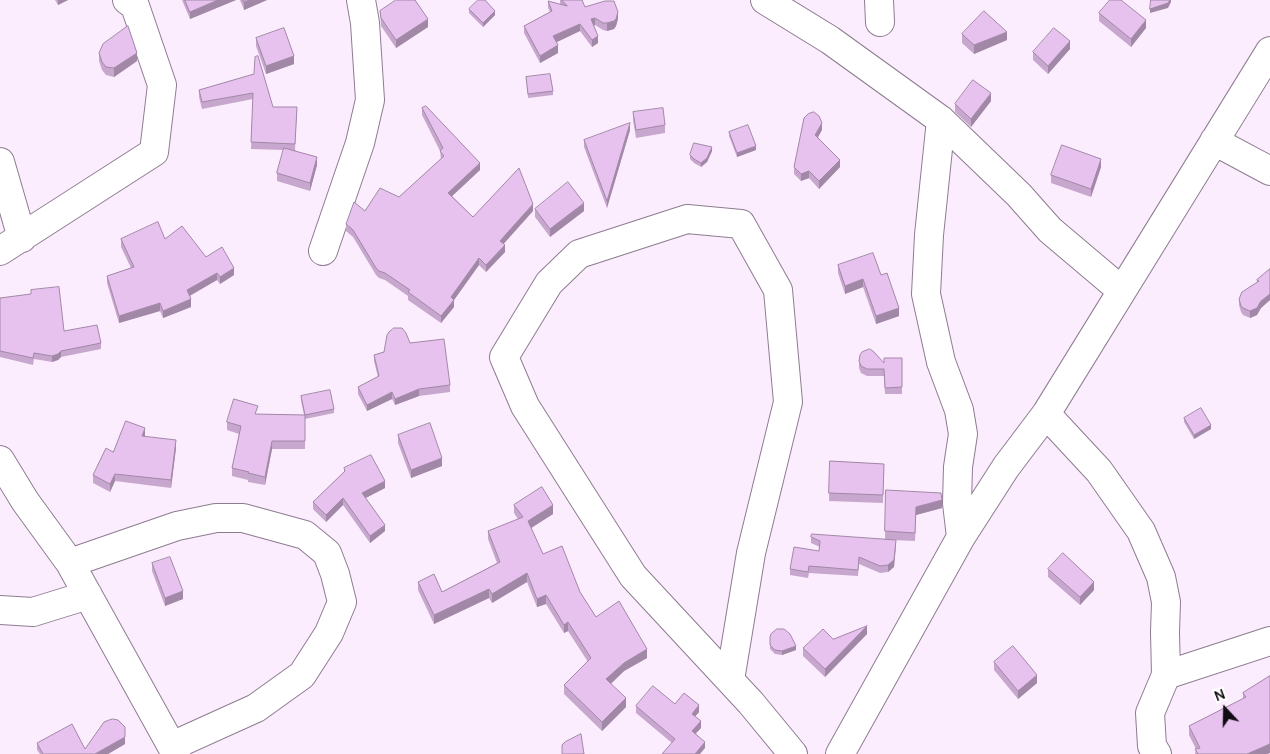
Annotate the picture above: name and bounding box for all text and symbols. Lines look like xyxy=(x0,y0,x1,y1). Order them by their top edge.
north arrow xyxy=(1200,684,1250,734)
text: N xyxy=(1211,684,1228,705)

